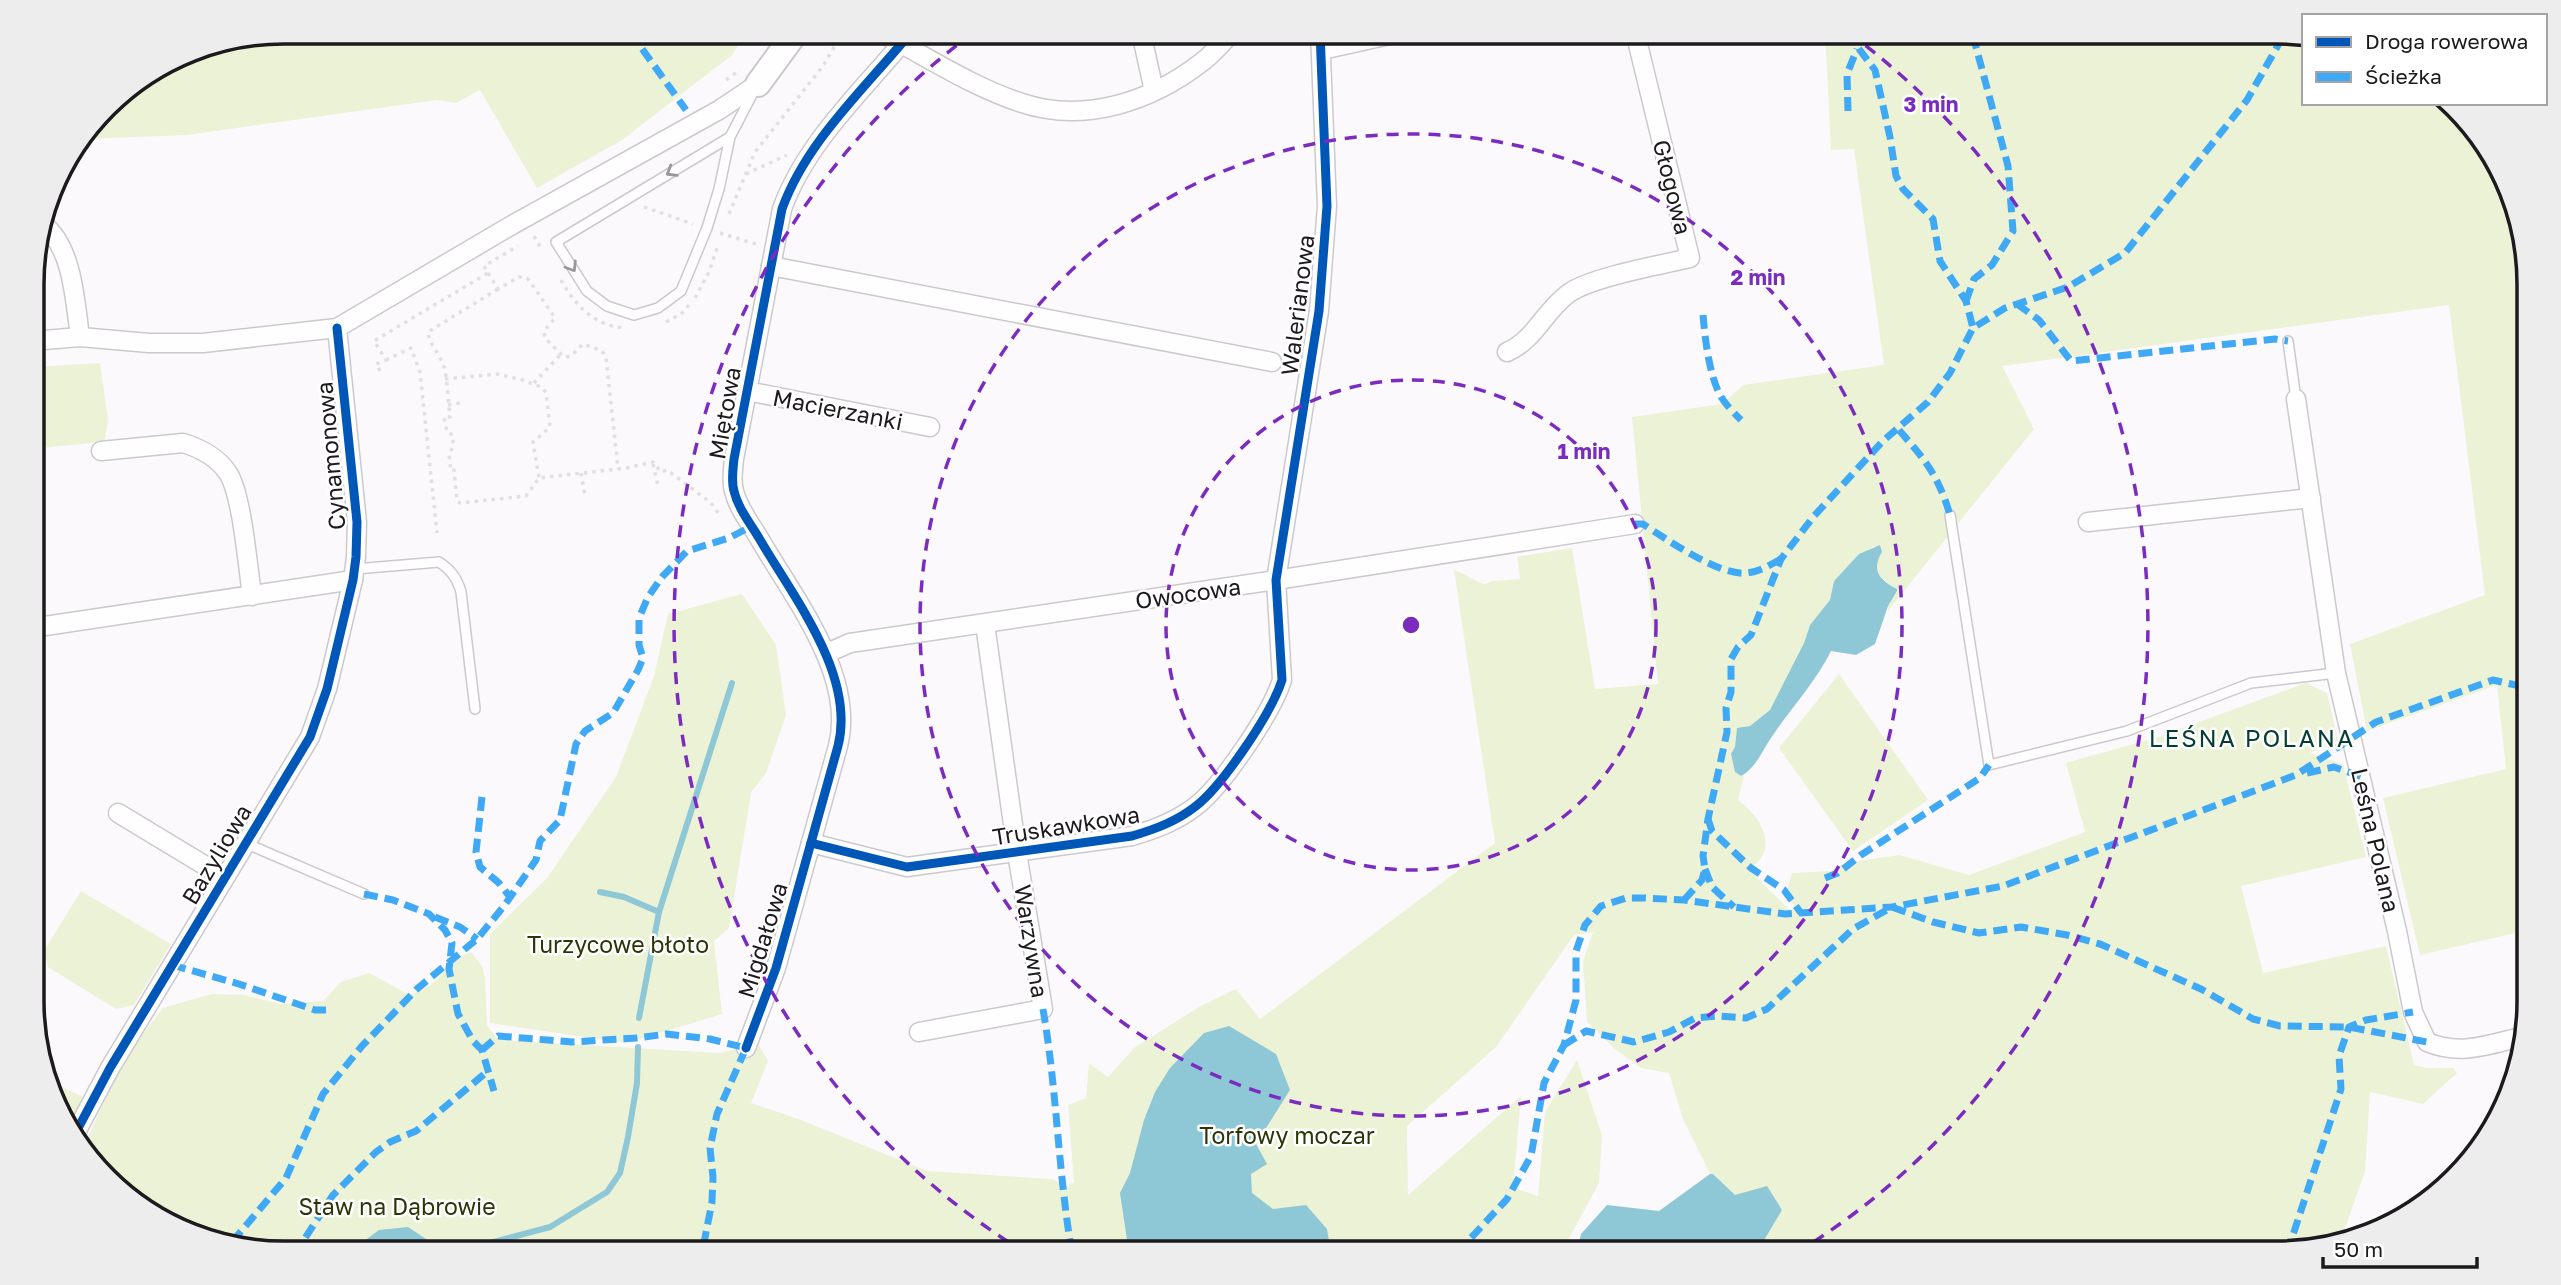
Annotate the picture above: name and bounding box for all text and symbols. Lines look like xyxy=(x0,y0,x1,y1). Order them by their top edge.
legend xyxy=(2302,14,2547,105)
text: Droga rowerowa xyxy=(2365,28,2528,54)
text: Ścieżka xyxy=(2365,63,2442,89)
text: 3 min xyxy=(1904,91,1958,117)
street label: Głogowa xyxy=(1648,137,1698,237)
one-way arrow xyxy=(666,164,679,177)
street label: Walerianowa xyxy=(1274,233,1320,377)
one-way arrow xyxy=(563,260,576,273)
text: 2 min xyxy=(1731,264,1785,290)
street label: Miętowa xyxy=(702,365,746,461)
street label: Cynamonowa xyxy=(310,381,350,531)
street label: Macierzanki xyxy=(771,383,905,435)
text: 1 min xyxy=(1558,438,1610,464)
street label: Owocowa xyxy=(1133,572,1243,614)
centre of rings xyxy=(1399,613,1423,637)
district label: LEŚNA POLANA xyxy=(2149,723,2355,752)
street label: Leśna Polana xyxy=(2346,765,2406,915)
street label: Bazyliowa xyxy=(175,799,257,909)
street label: Truskawkowa xyxy=(990,800,1142,850)
street label: Migdałowa xyxy=(731,879,793,1001)
street label: Warzywna xyxy=(1009,882,1055,1000)
park label: Turzycowe błoto xyxy=(527,930,709,958)
park label: Torfowy moczar xyxy=(1199,1121,1375,1149)
park label: Staw na Dąbrowie xyxy=(298,1192,496,1220)
scale bar xyxy=(2323,1226,2477,1270)
text: 50 m xyxy=(2334,1236,2383,1262)

